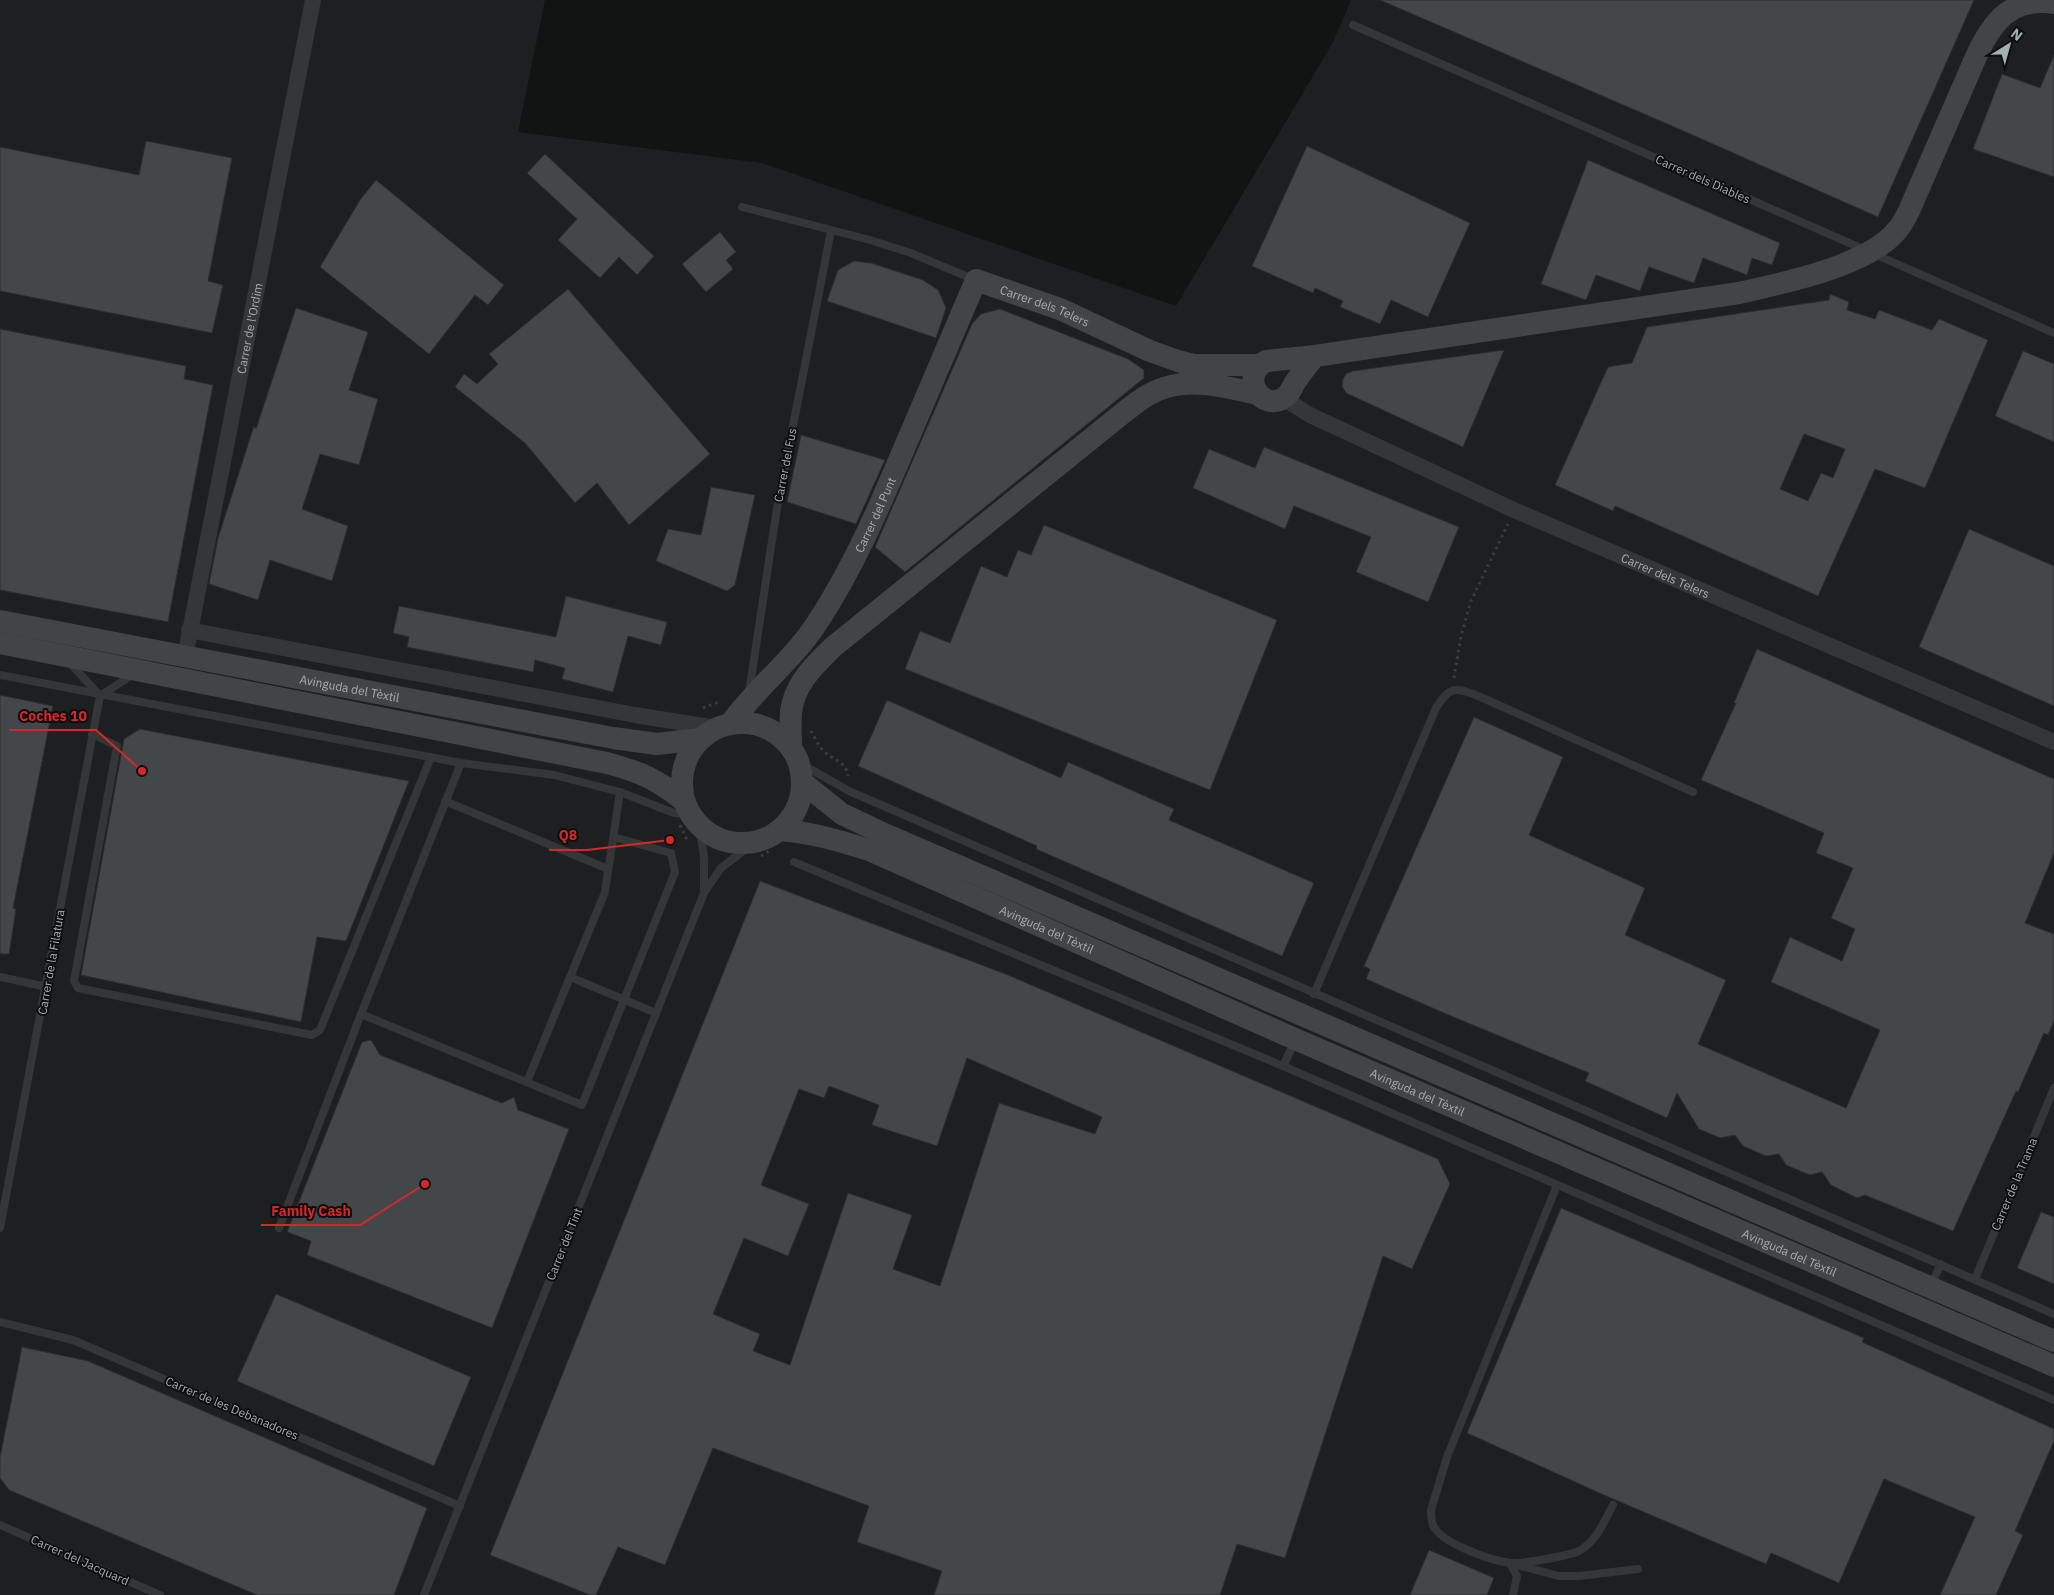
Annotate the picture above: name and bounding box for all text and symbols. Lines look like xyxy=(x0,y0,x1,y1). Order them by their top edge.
north arrow xyxy=(1984,20,2034,70)
text: N xyxy=(2007,24,2026,45)
street label: Carrer dels Diables xyxy=(1653,151,1753,207)
street label: Carrer de l'Ordim xyxy=(233,281,265,375)
street label: Carrer dels Telers xyxy=(998,281,1092,329)
street label: Carrer del Fus xyxy=(770,427,800,503)
street label: Carrer del Punt xyxy=(851,475,899,555)
street label: Carrer dels Telers xyxy=(1619,550,1712,601)
street label: Avinguda del Tèxtil xyxy=(298,671,401,705)
callout: Coches 10 xyxy=(9,701,96,730)
text: Coches 10 xyxy=(19,707,87,725)
callout: Q8 xyxy=(549,821,587,850)
text: Q8 xyxy=(559,826,577,844)
street label: Avinguda del Tèxtil xyxy=(997,901,1096,956)
street label: Carrer de la Filatura xyxy=(34,908,68,1016)
street label: Avinguda del Tèxtil xyxy=(1368,1065,1467,1119)
street label: Carrer de la Trama xyxy=(1988,1135,2041,1233)
callout: Family Cash xyxy=(261,1196,360,1225)
text: Family Cash xyxy=(271,1202,351,1220)
street label: Carrer del Tint xyxy=(543,1206,585,1282)
street label: Avinguda del Tèxtil xyxy=(1740,1225,1839,1279)
street label: Carrer de les Debanadores xyxy=(163,1373,301,1443)
street label: Carrer del Jacquard xyxy=(29,1532,131,1588)

